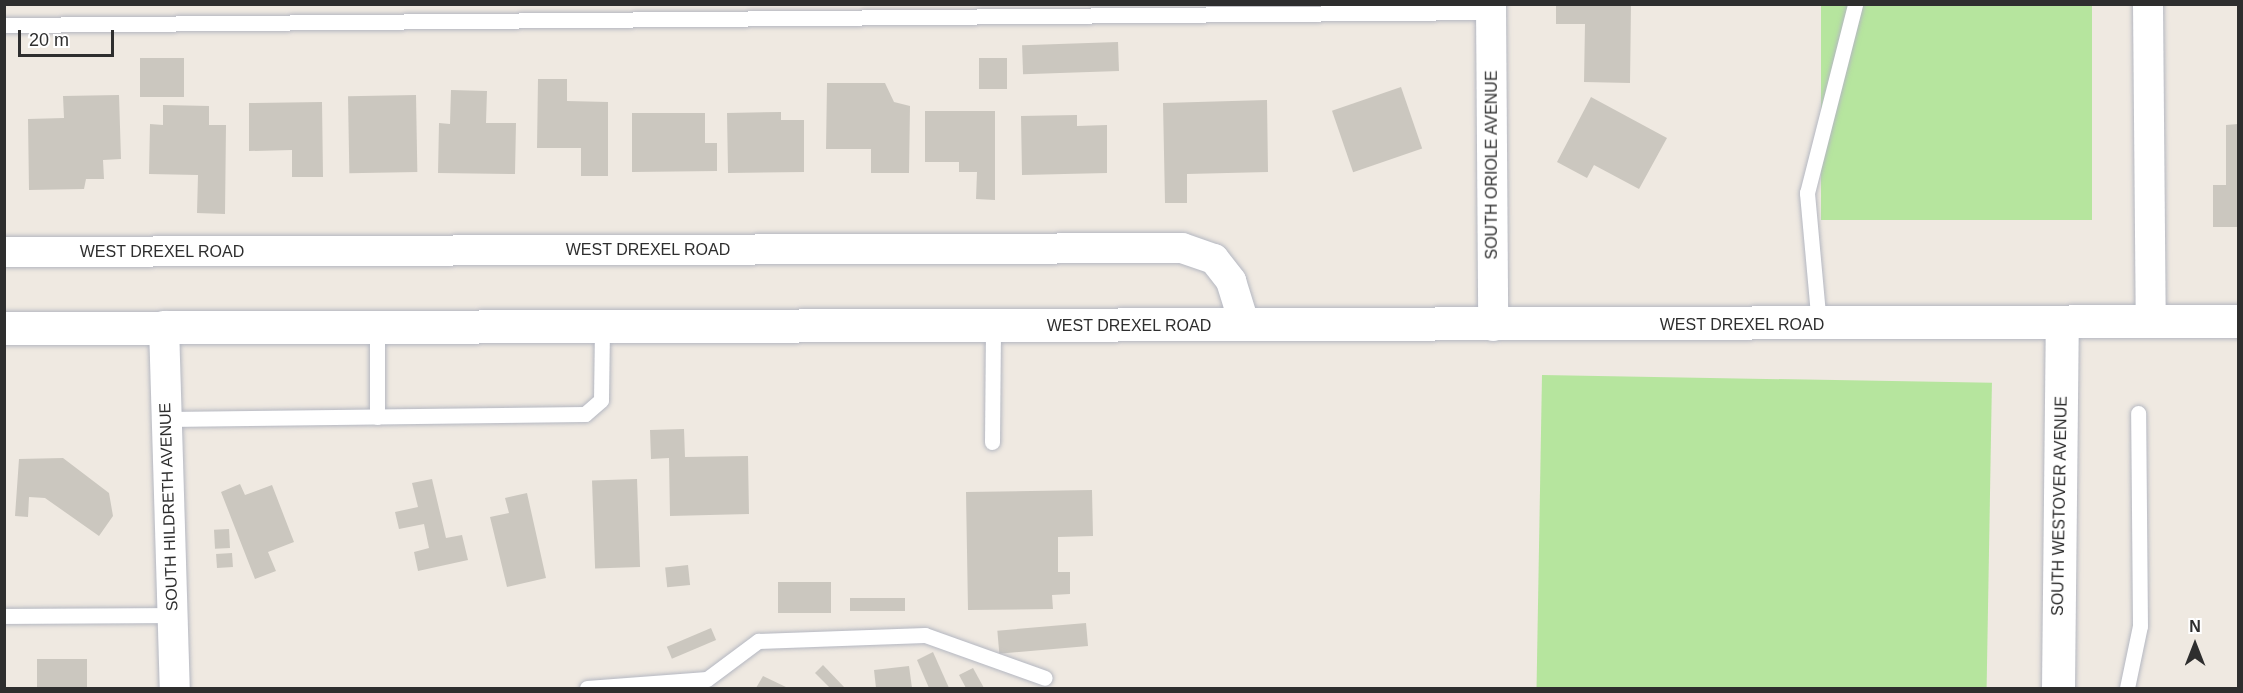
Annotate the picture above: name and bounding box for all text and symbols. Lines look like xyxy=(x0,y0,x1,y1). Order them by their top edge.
scale bar xyxy=(21,18,117,56)
text: 20 m xyxy=(29,30,69,50)
street label: SOUTH ORIOLE AVENUE xyxy=(1482,70,1502,260)
street label: WEST DREXEL ROAD xyxy=(565,240,731,260)
street label: WEST DREXEL ROAD xyxy=(79,242,245,262)
street label: WEST DREXEL ROAD xyxy=(1659,315,1825,335)
street label: WEST DREXEL ROAD xyxy=(1046,316,1212,336)
street label: SOUTH WESTOVER AVENUE xyxy=(2048,395,2072,617)
street label: SOUTH HILDRETH AVENUE xyxy=(156,402,182,612)
north arrow xyxy=(2165,615,2225,675)
text: N xyxy=(2189,618,2201,635)

